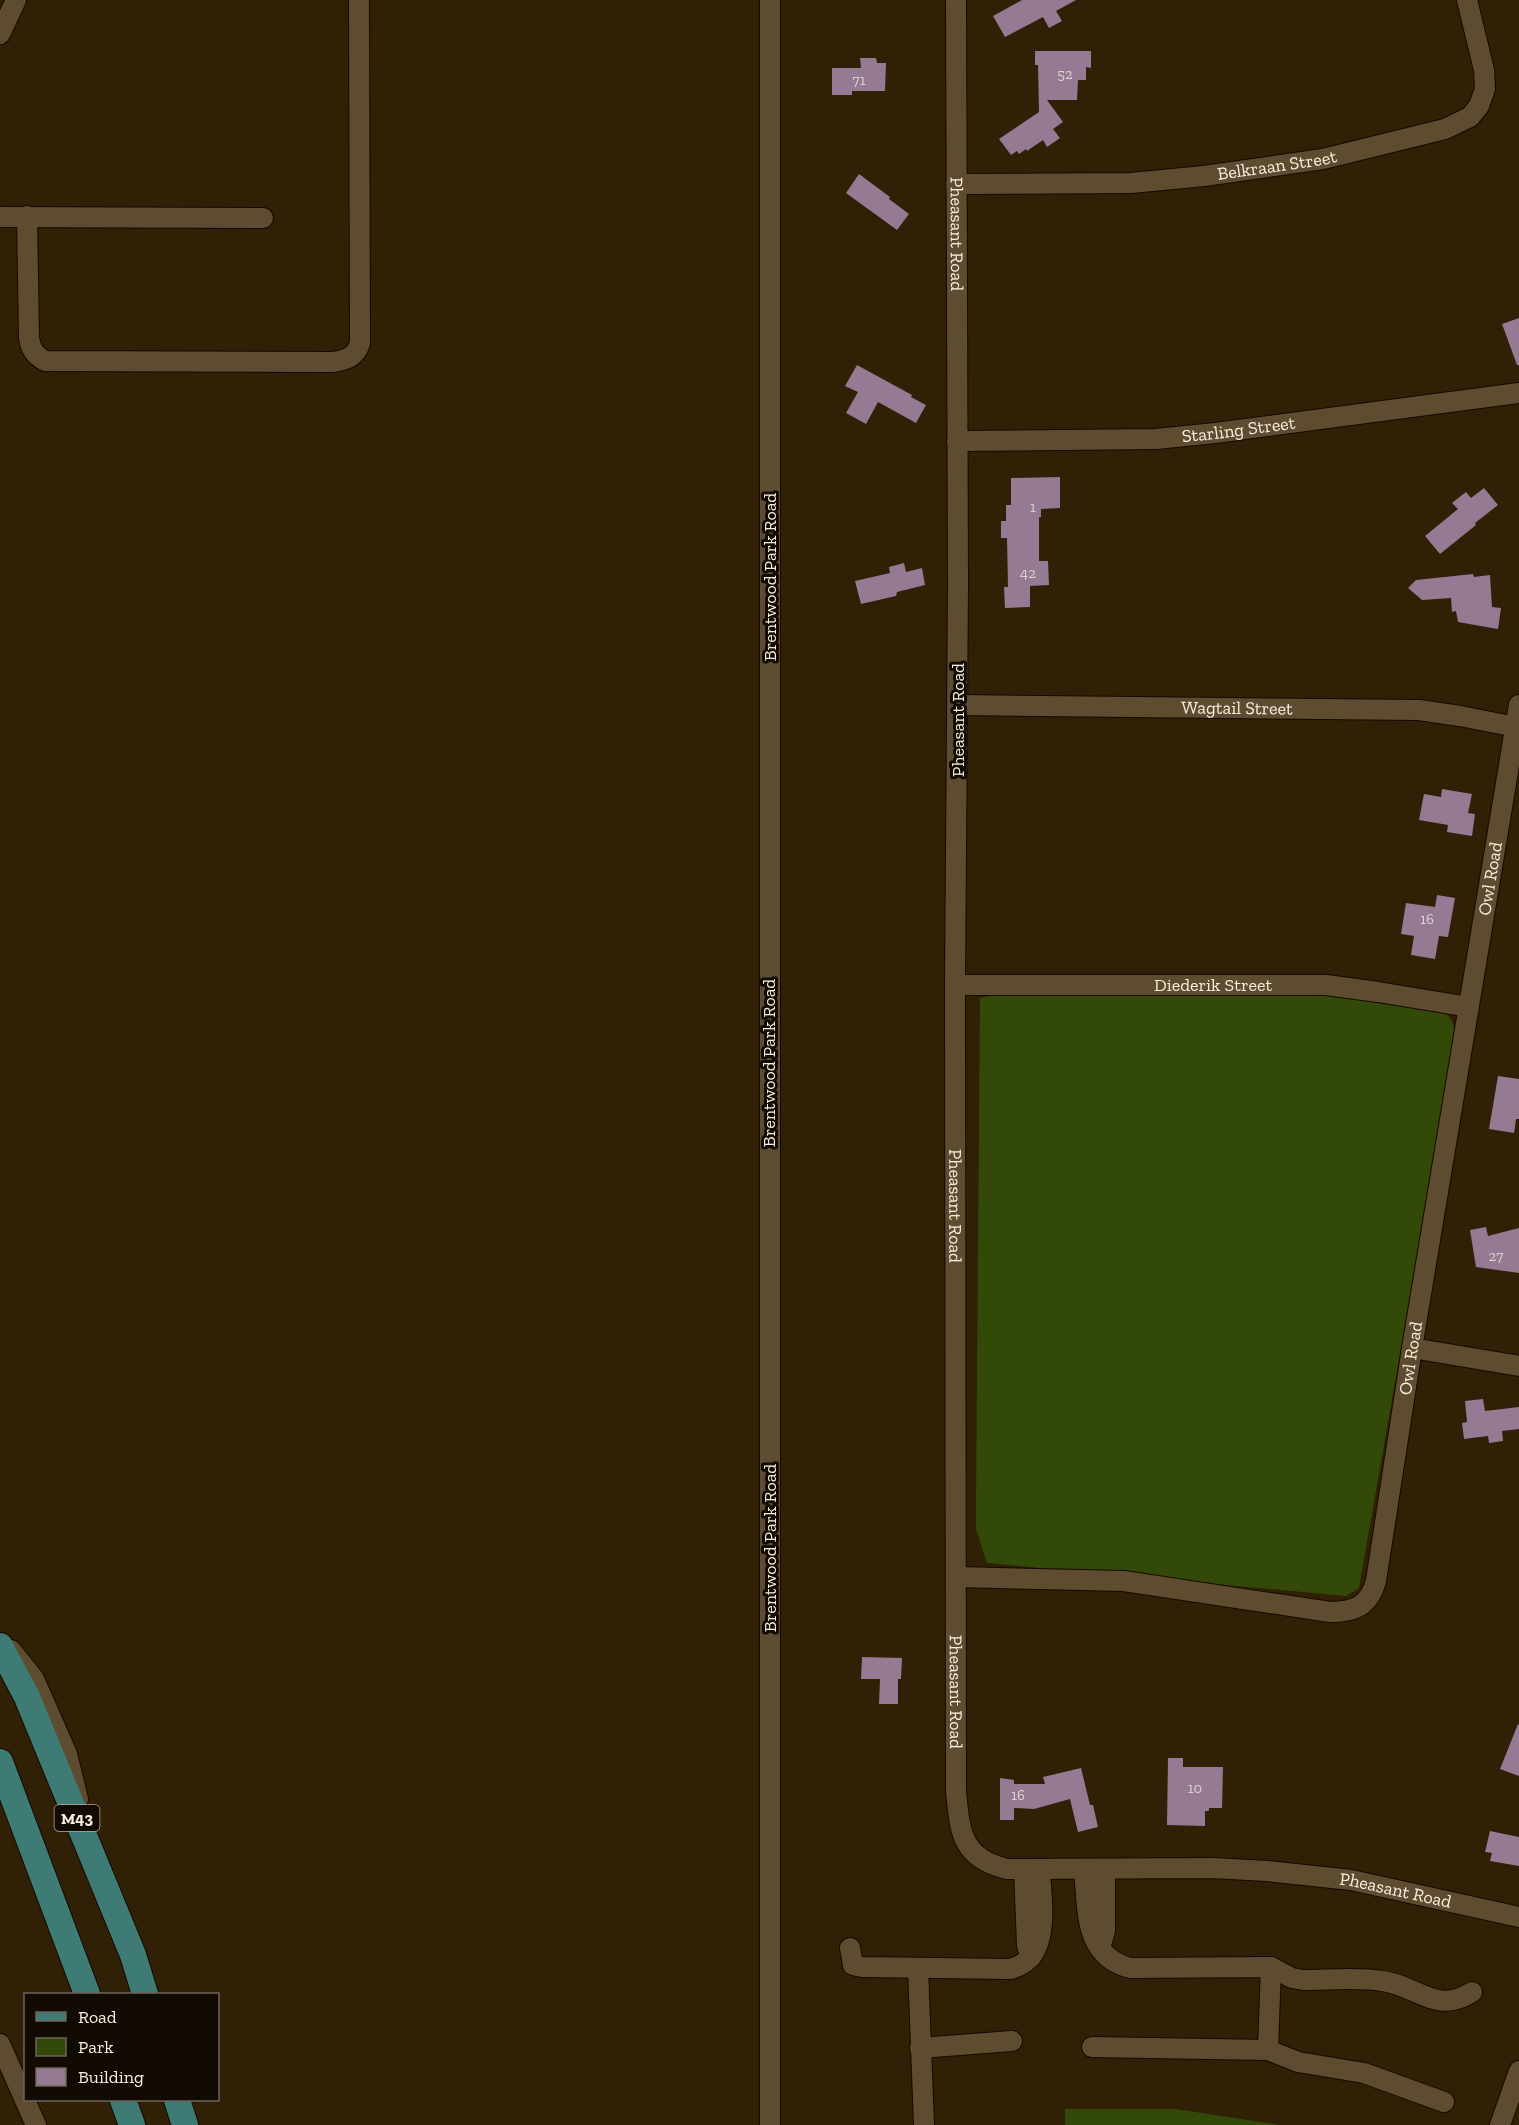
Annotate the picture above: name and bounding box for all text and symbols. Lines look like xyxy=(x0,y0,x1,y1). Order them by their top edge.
house number: 52 xyxy=(1057,65,1073,83)
house number: 71 xyxy=(853,71,866,89)
street label: Belkraan Street xyxy=(1216,145,1339,185)
street label: Pheasant Road xyxy=(946,177,968,291)
street label: Starling Street xyxy=(1181,412,1297,447)
street label: Brentwood Park Road xyxy=(759,493,781,661)
house number: 1 xyxy=(1030,498,1036,516)
house number: 42 xyxy=(1020,564,1036,582)
street label: Pheasant Road xyxy=(947,663,969,777)
street label: Wagtail Street xyxy=(1181,696,1293,720)
street label: Owl Road xyxy=(1473,840,1507,917)
house number: 16 xyxy=(1420,910,1434,928)
street label: Diederik Street xyxy=(1154,974,1272,996)
street label: Brentwood Park Road xyxy=(758,979,780,1147)
street label: Pheasant Road xyxy=(944,1149,966,1263)
house number: 27 xyxy=(1489,1247,1503,1265)
street label: Owl Road xyxy=(1394,1320,1427,1397)
street label: Brentwood Park Road xyxy=(759,1464,781,1632)
street label: Pheasant Road xyxy=(945,1635,967,1749)
house number: 10 xyxy=(1188,1779,1202,1797)
house number: 16 xyxy=(1011,1786,1025,1804)
road number: M43 xyxy=(54,1805,100,1831)
street label: Pheasant Road xyxy=(1338,1868,1454,1913)
legend xyxy=(24,1993,219,2101)
text: Road xyxy=(78,2006,117,2028)
text: Park xyxy=(78,2036,114,2058)
text: Building xyxy=(78,2066,144,2088)

